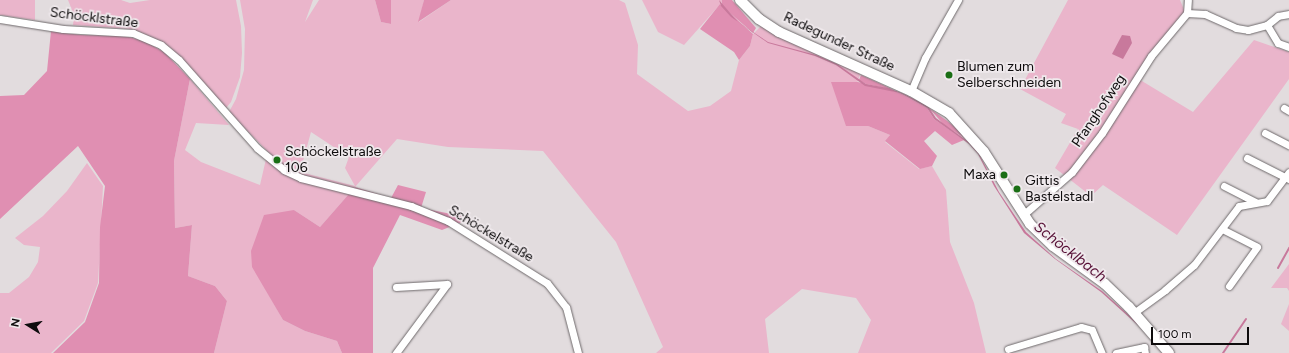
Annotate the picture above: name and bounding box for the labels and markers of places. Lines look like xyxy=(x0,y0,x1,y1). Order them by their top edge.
place label: Blumen zum Selberschneiden xyxy=(957,59,1061,92)
marker: Blumen zum Selberschneiden xyxy=(944,70,954,80)
place label: Schöckelstraße 106 xyxy=(285,144,381,176)
marker: Schöckelstraße 106 xyxy=(272,155,282,165)
place label: Maxa xyxy=(963,167,996,183)
marker: Maxa xyxy=(999,170,1009,180)
place label: Gittis Bastelstadl xyxy=(1025,173,1093,206)
marker: Gittis Bastelstadl xyxy=(1012,184,1022,194)

